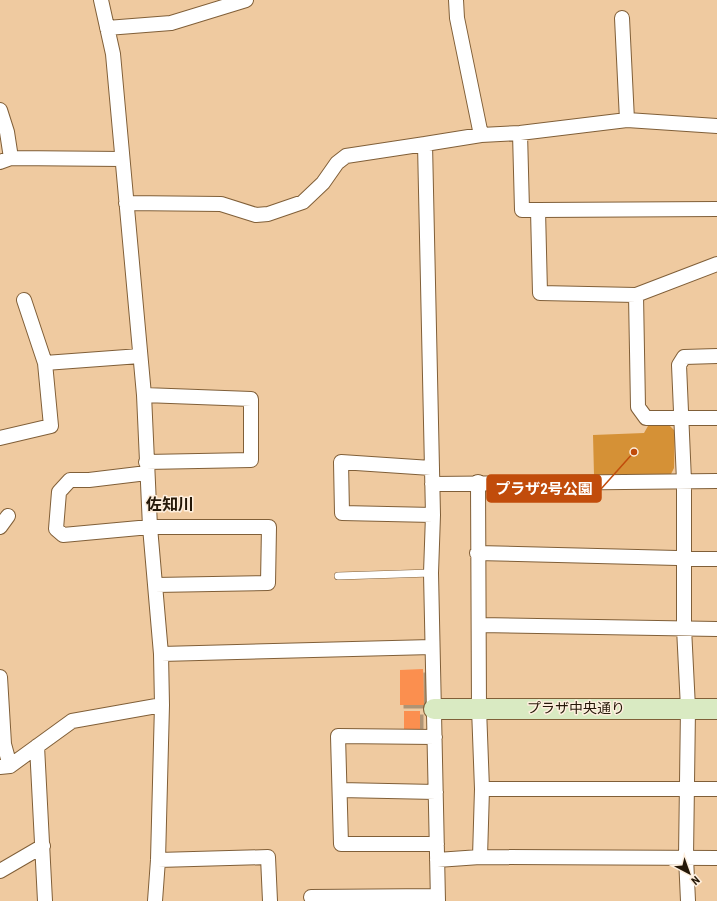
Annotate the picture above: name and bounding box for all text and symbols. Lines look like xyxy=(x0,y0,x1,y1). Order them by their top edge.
callout: プラザ2号公園 xyxy=(487,475,601,502)
text: プラザ2号公園 xyxy=(495,480,593,498)
district label: 佐知川 xyxy=(145,495,194,514)
street label: プラザ中央通り xyxy=(527,700,625,716)
north arrow xyxy=(669,853,709,893)
text: N xyxy=(688,873,702,887)

